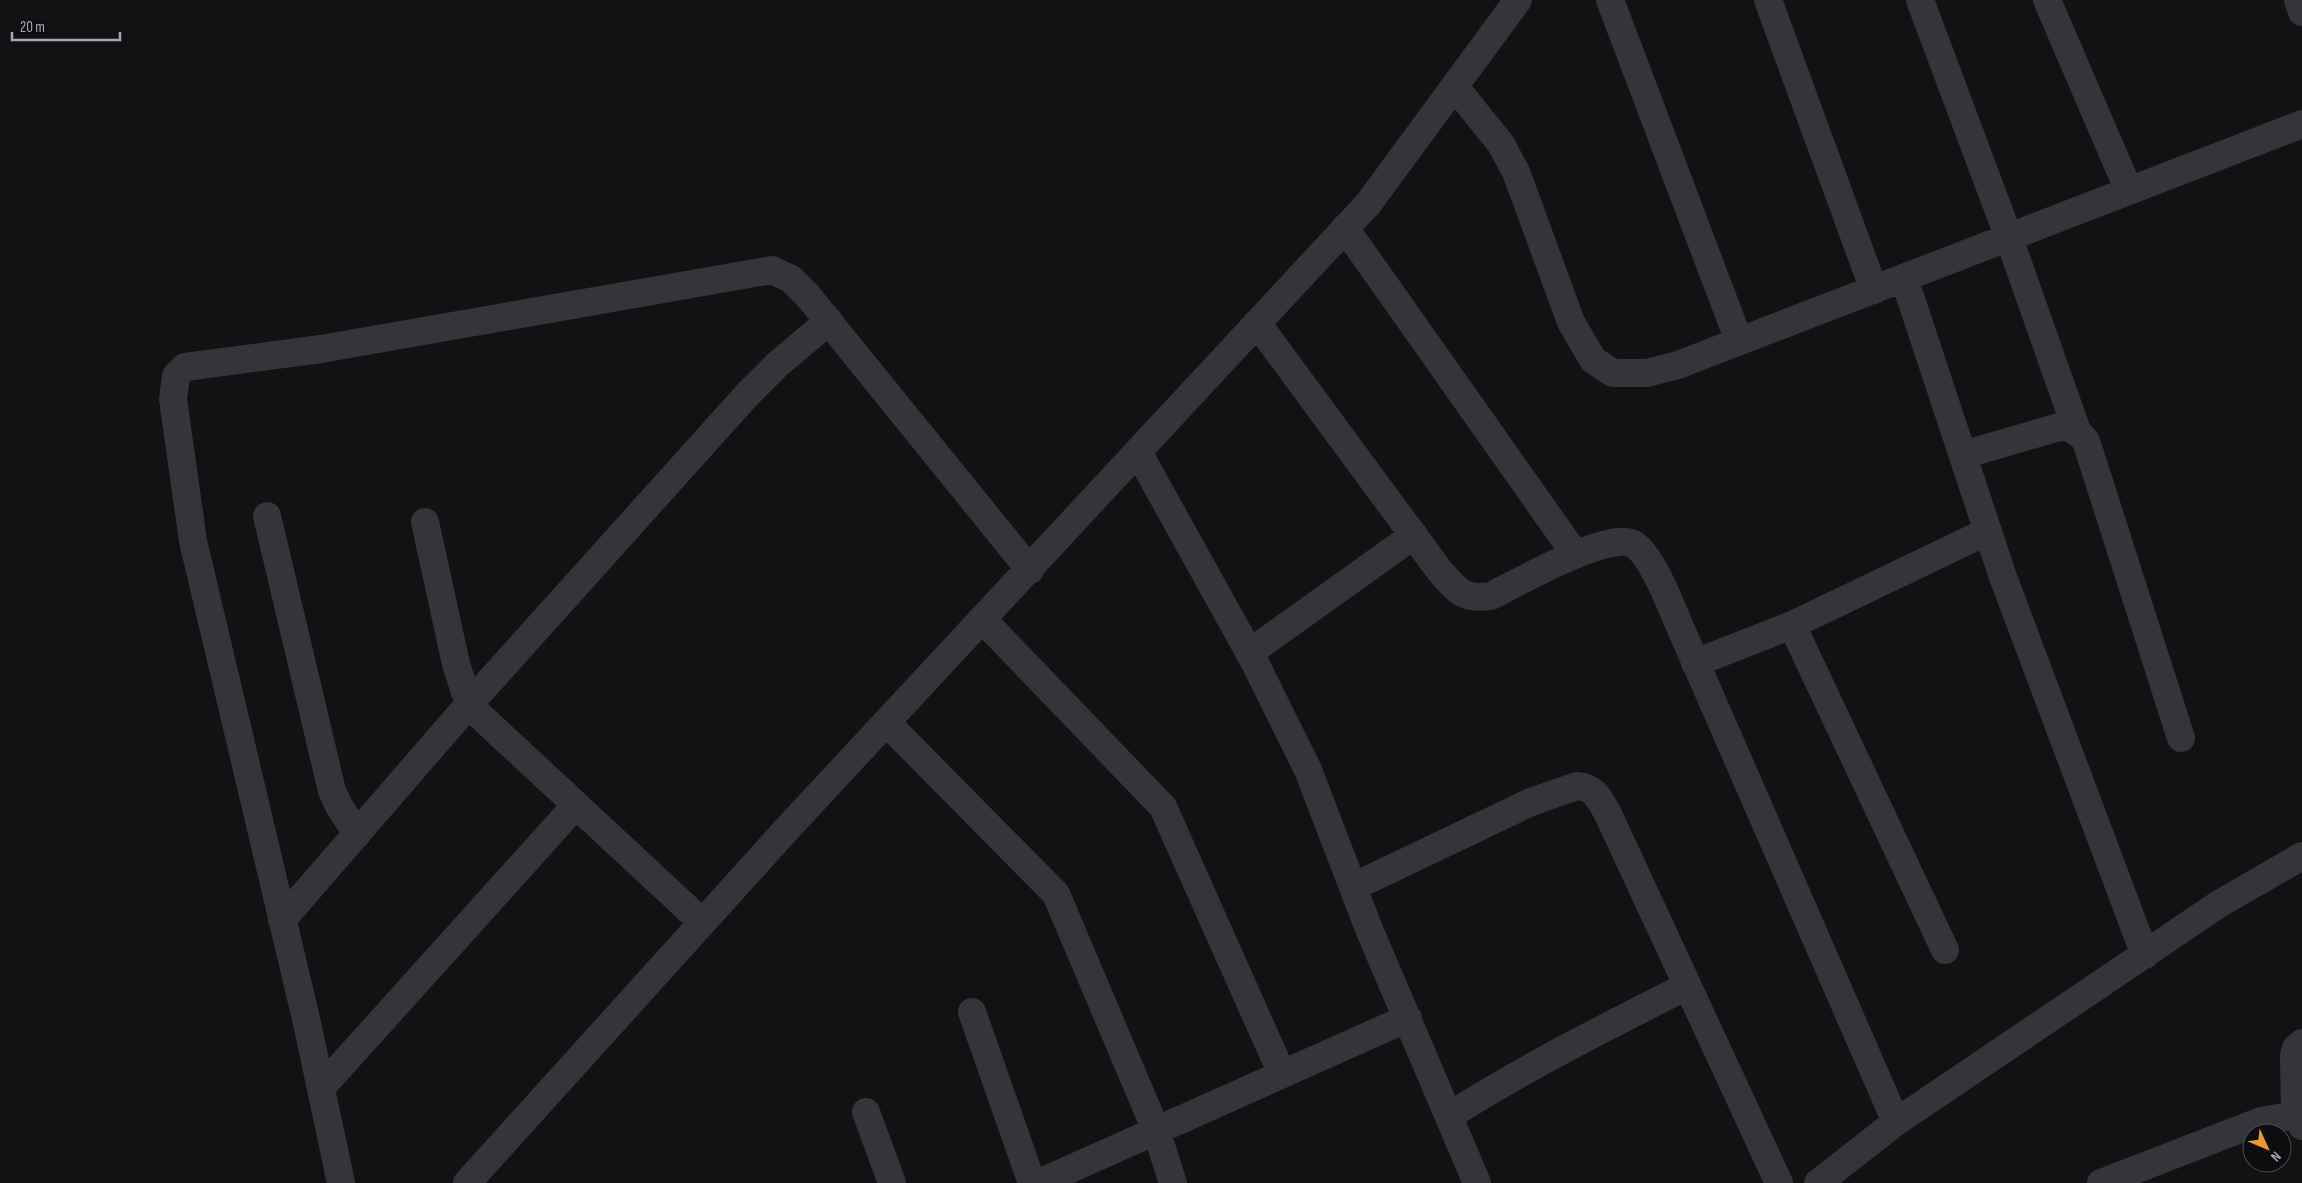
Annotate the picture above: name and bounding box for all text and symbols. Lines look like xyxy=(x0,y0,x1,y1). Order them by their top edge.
scale bar xyxy=(12,10,120,42)
text: 20 m xyxy=(20,18,45,37)
north arrow xyxy=(2242,1123,2292,1173)
text: N xyxy=(2267,1148,2285,1165)

